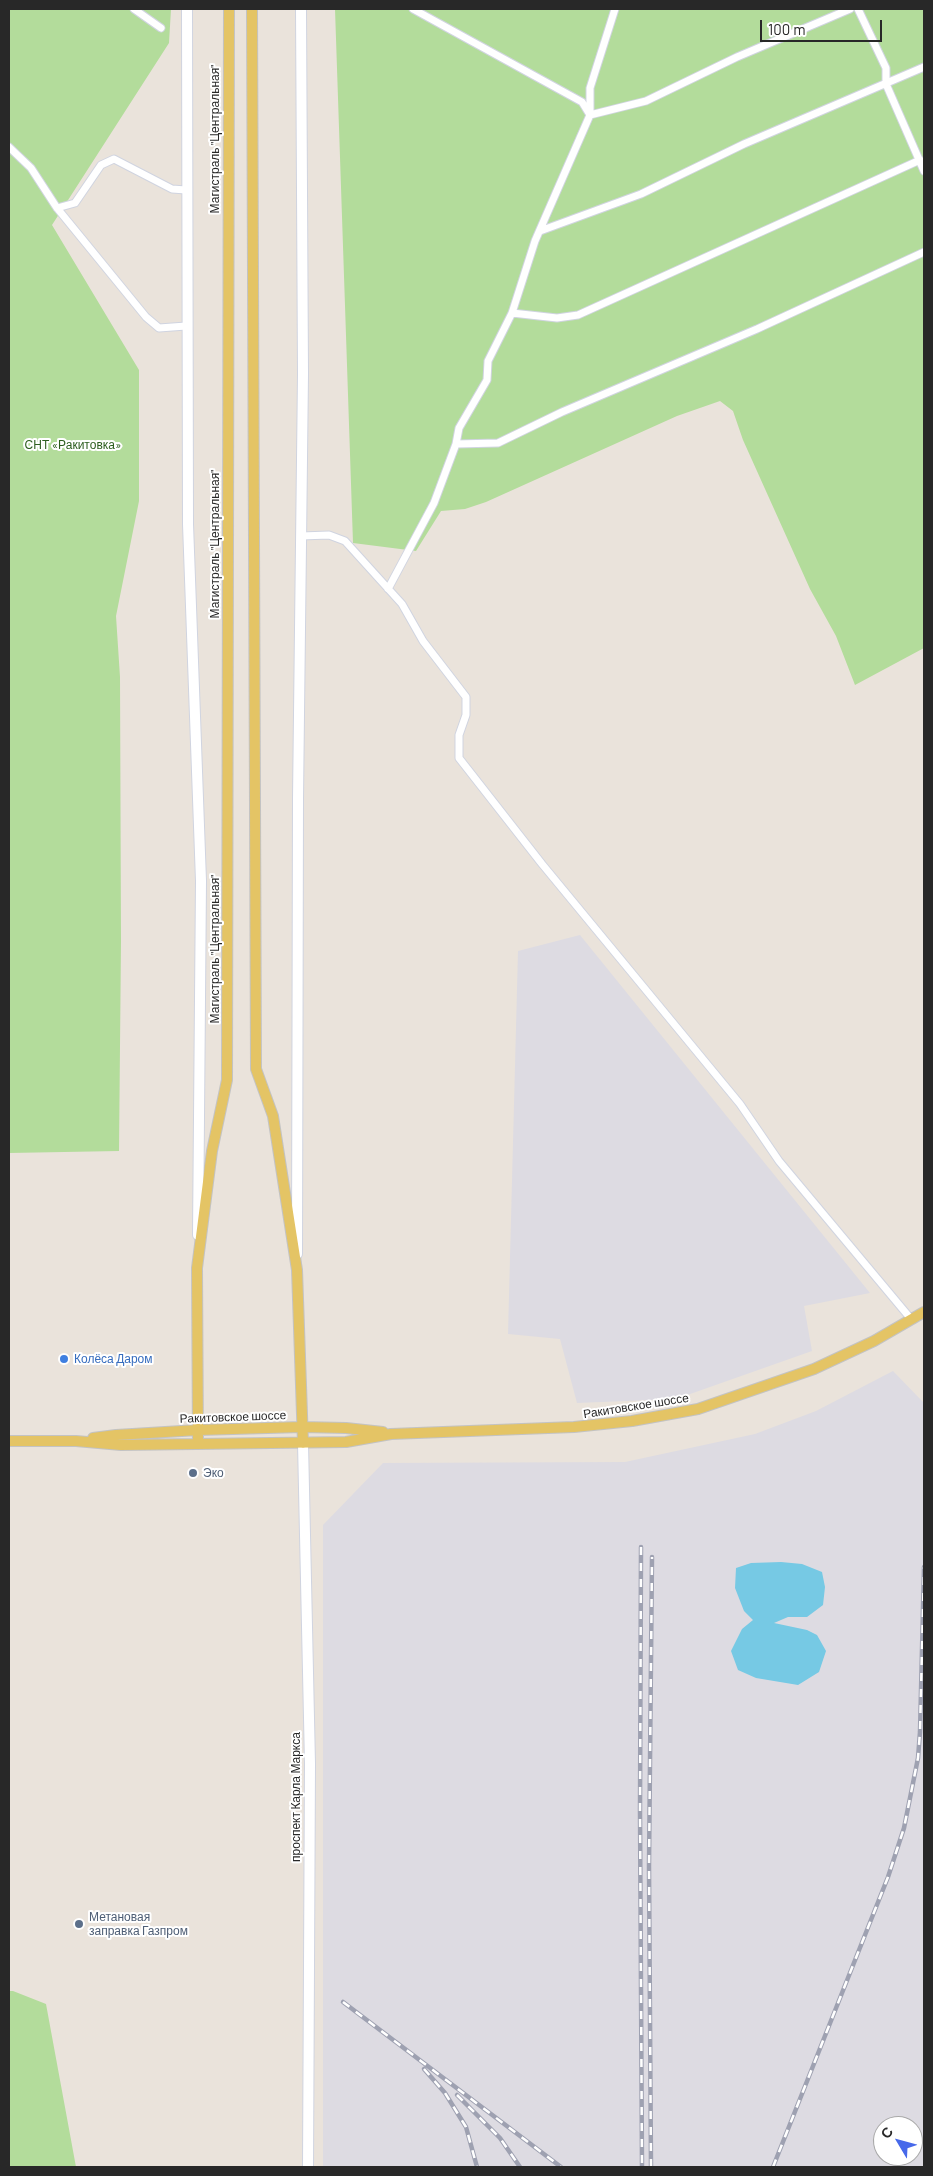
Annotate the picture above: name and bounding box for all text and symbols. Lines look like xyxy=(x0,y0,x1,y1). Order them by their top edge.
scale bar xyxy=(763,10,886,42)
text: 100 m xyxy=(768,20,806,38)
street label: Магистраль "Центральная" xyxy=(208,65,222,213)
park label: СНТ «Ракитовка» xyxy=(25,438,121,452)
street label: Магистраль "Центральная" xyxy=(208,470,222,618)
street label: Магистраль "Центральная" xyxy=(208,875,222,1023)
place label: Колёса Даром xyxy=(74,1352,153,1366)
marker: Колёса Даром xyxy=(58,1353,70,1365)
street label: Ракитовское шоссе xyxy=(582,1391,690,1421)
street label: Ракитовское шоссе xyxy=(179,1408,287,1426)
place label: Эко xyxy=(203,1466,224,1480)
marker: Эко xyxy=(187,1467,199,1479)
street label: проспект Карла Маркса xyxy=(289,1732,303,1862)
place label: Метановая заправка Газпром xyxy=(89,1910,188,1938)
marker: Метановая заправка Газпром xyxy=(73,1918,85,1930)
north arrow xyxy=(873,2116,923,2166)
text: С xyxy=(877,2123,896,2141)

